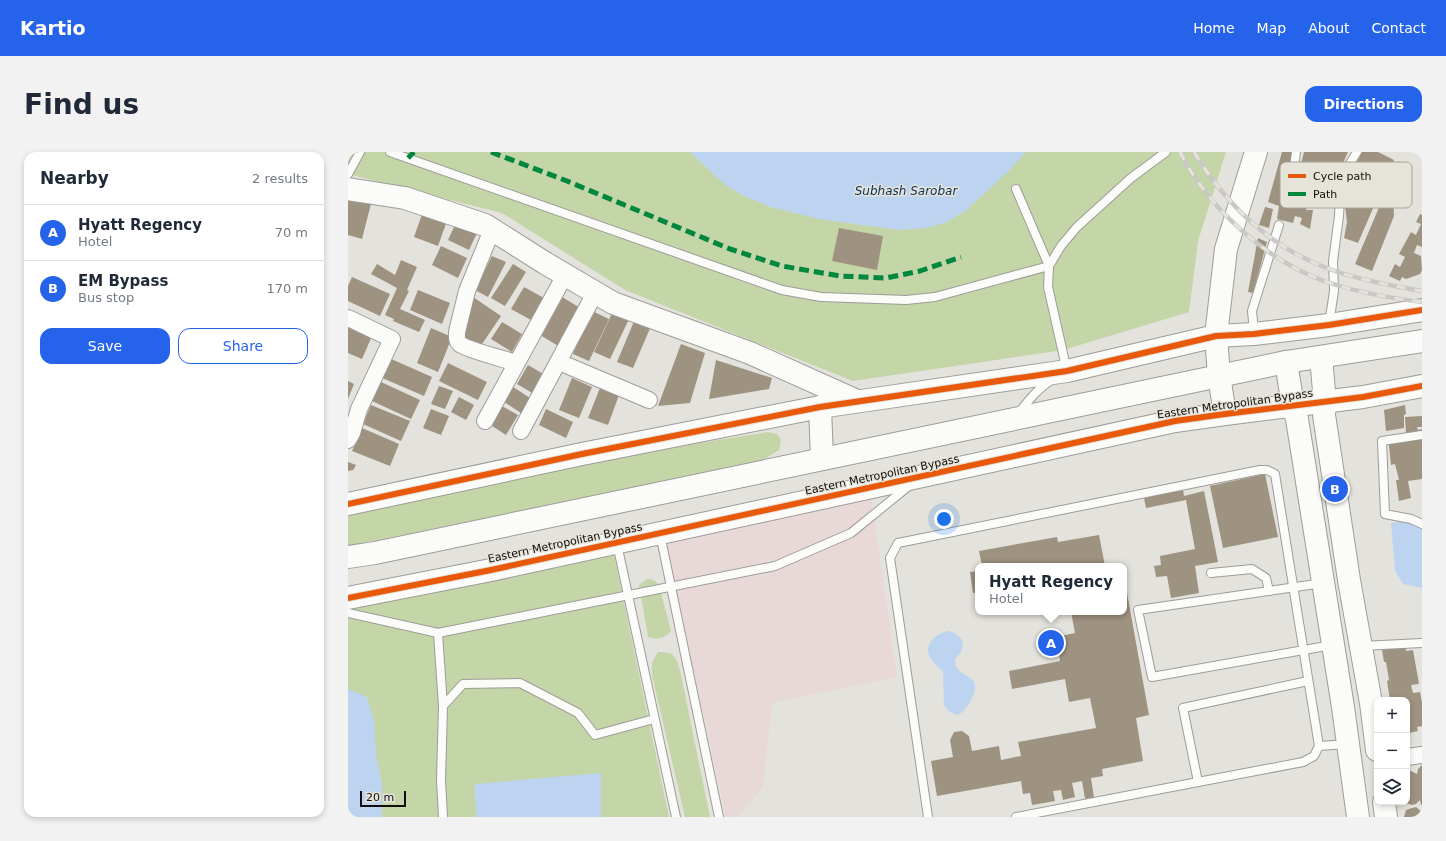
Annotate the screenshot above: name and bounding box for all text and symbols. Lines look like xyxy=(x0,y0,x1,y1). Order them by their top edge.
text: Kartio xyxy=(20,17,86,39)
text: Home xyxy=(1193,20,1235,36)
text: Map xyxy=(1257,20,1286,36)
text: About xyxy=(1308,20,1350,36)
text: Contact xyxy=(1372,20,1426,36)
button: Directions xyxy=(1305,86,1422,122)
text: Find us xyxy=(24,88,139,121)
legend xyxy=(1280,162,1412,208)
text: Nearby xyxy=(40,168,109,188)
text: Cycle path xyxy=(1313,170,1372,183)
text: 2 results xyxy=(252,171,308,186)
water label: Subhash Sarobar xyxy=(855,184,958,198)
text: Path xyxy=(1313,188,1337,201)
text: Hyatt Regency xyxy=(78,216,202,234)
text: A xyxy=(48,225,58,240)
text: 70 m xyxy=(275,225,308,240)
text: Hotel xyxy=(78,234,112,249)
text: EM Bypass xyxy=(78,272,168,290)
text: B xyxy=(48,281,58,296)
text: 170 m xyxy=(266,281,308,296)
text: Bus stop xyxy=(78,290,134,305)
button: Save xyxy=(40,328,170,364)
button: Share xyxy=(178,328,308,364)
street label: Eastern Metropolitan Bypass xyxy=(1156,387,1314,421)
street label: Eastern Metropolitan Bypass xyxy=(804,452,961,498)
pin: B xyxy=(1322,474,1348,504)
your location xyxy=(934,509,954,529)
street label: Eastern Metropolitan Bypass xyxy=(487,520,644,566)
popup xyxy=(975,563,1127,615)
text: Hyatt Regency xyxy=(989,573,1113,591)
text: Hotel xyxy=(989,591,1023,606)
pin: A xyxy=(1038,628,1064,658)
map controls xyxy=(1374,697,1410,805)
button: + xyxy=(1374,697,1410,733)
button: − xyxy=(1374,733,1410,769)
button: layers xyxy=(1374,769,1410,805)
scale bar xyxy=(360,789,406,808)
text: 20 m xyxy=(366,791,394,804)

